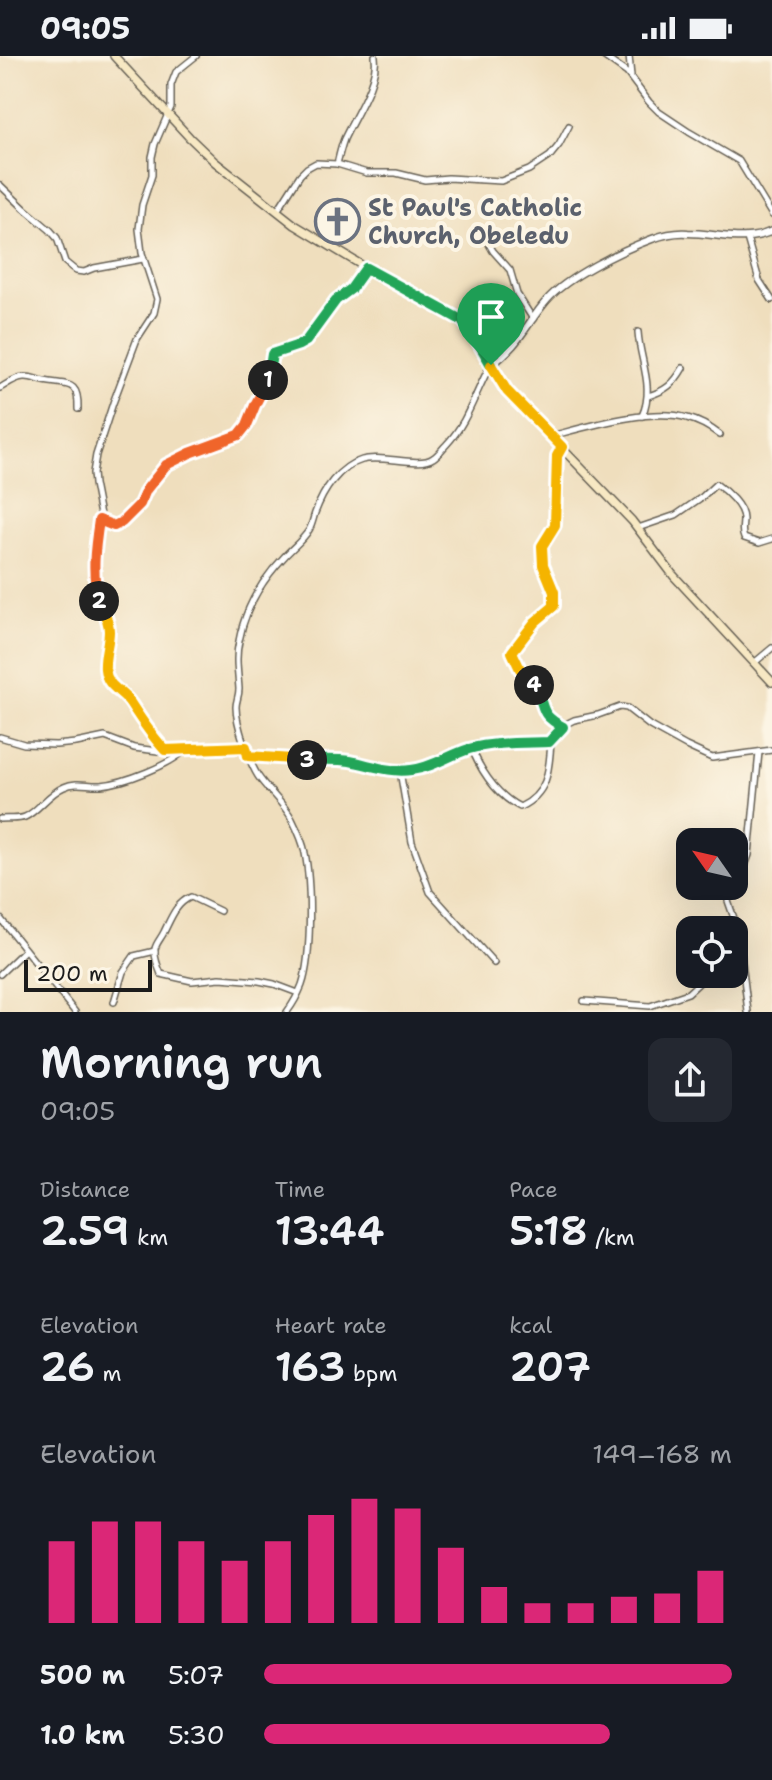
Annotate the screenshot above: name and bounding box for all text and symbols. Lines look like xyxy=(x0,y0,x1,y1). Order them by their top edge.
text: 09:05 xyxy=(40,8,130,49)
place label: St Paul's Catholic Church, Obeledu xyxy=(368,192,582,252)
church icon: St Paul's Catholic Church, Obeledu xyxy=(313,198,361,246)
pin xyxy=(457,283,525,365)
icon: arrive xyxy=(469,295,513,339)
pin: 1 xyxy=(248,360,288,400)
text: 1 xyxy=(263,365,273,394)
pin: 2 xyxy=(79,581,119,621)
text: 2 xyxy=(91,586,107,615)
pin: 4 xyxy=(514,665,554,705)
text: 4 xyxy=(526,670,542,699)
pin: 3 xyxy=(287,740,327,780)
text: 3 xyxy=(299,745,315,774)
north arrow xyxy=(676,828,748,900)
map controls xyxy=(676,828,748,988)
button: locate xyxy=(676,916,748,988)
scale bar xyxy=(24,956,152,992)
text: 200 m xyxy=(36,959,108,988)
text: Morning run xyxy=(40,1033,323,1092)
button: share xyxy=(648,1038,732,1122)
text: 09:05 xyxy=(40,1093,115,1128)
text: Distance xyxy=(40,1175,130,1204)
text: Time xyxy=(275,1175,325,1204)
text: Pace xyxy=(509,1175,558,1204)
text: 2.59 xyxy=(40,1204,130,1258)
text: 13:44 xyxy=(275,1204,384,1258)
text: 5:18 xyxy=(509,1204,588,1258)
text: km xyxy=(130,1223,168,1252)
text: /km xyxy=(588,1223,635,1252)
text: Elevation xyxy=(40,1311,138,1340)
text: Heart rate xyxy=(275,1311,387,1340)
text: kcal xyxy=(509,1311,552,1340)
text: 26 xyxy=(40,1340,95,1394)
text: 163 xyxy=(275,1340,346,1394)
text: 207 xyxy=(509,1340,591,1394)
text: m xyxy=(95,1359,121,1388)
text: bpm xyxy=(346,1359,397,1388)
text: Elevation xyxy=(40,1436,156,1471)
text: 149–168 m xyxy=(592,1436,732,1471)
text: 500 m xyxy=(40,1657,125,1692)
text: 5:07 xyxy=(168,1657,224,1692)
text: 1.0 km xyxy=(40,1717,125,1752)
text: 5:30 xyxy=(168,1717,225,1752)

